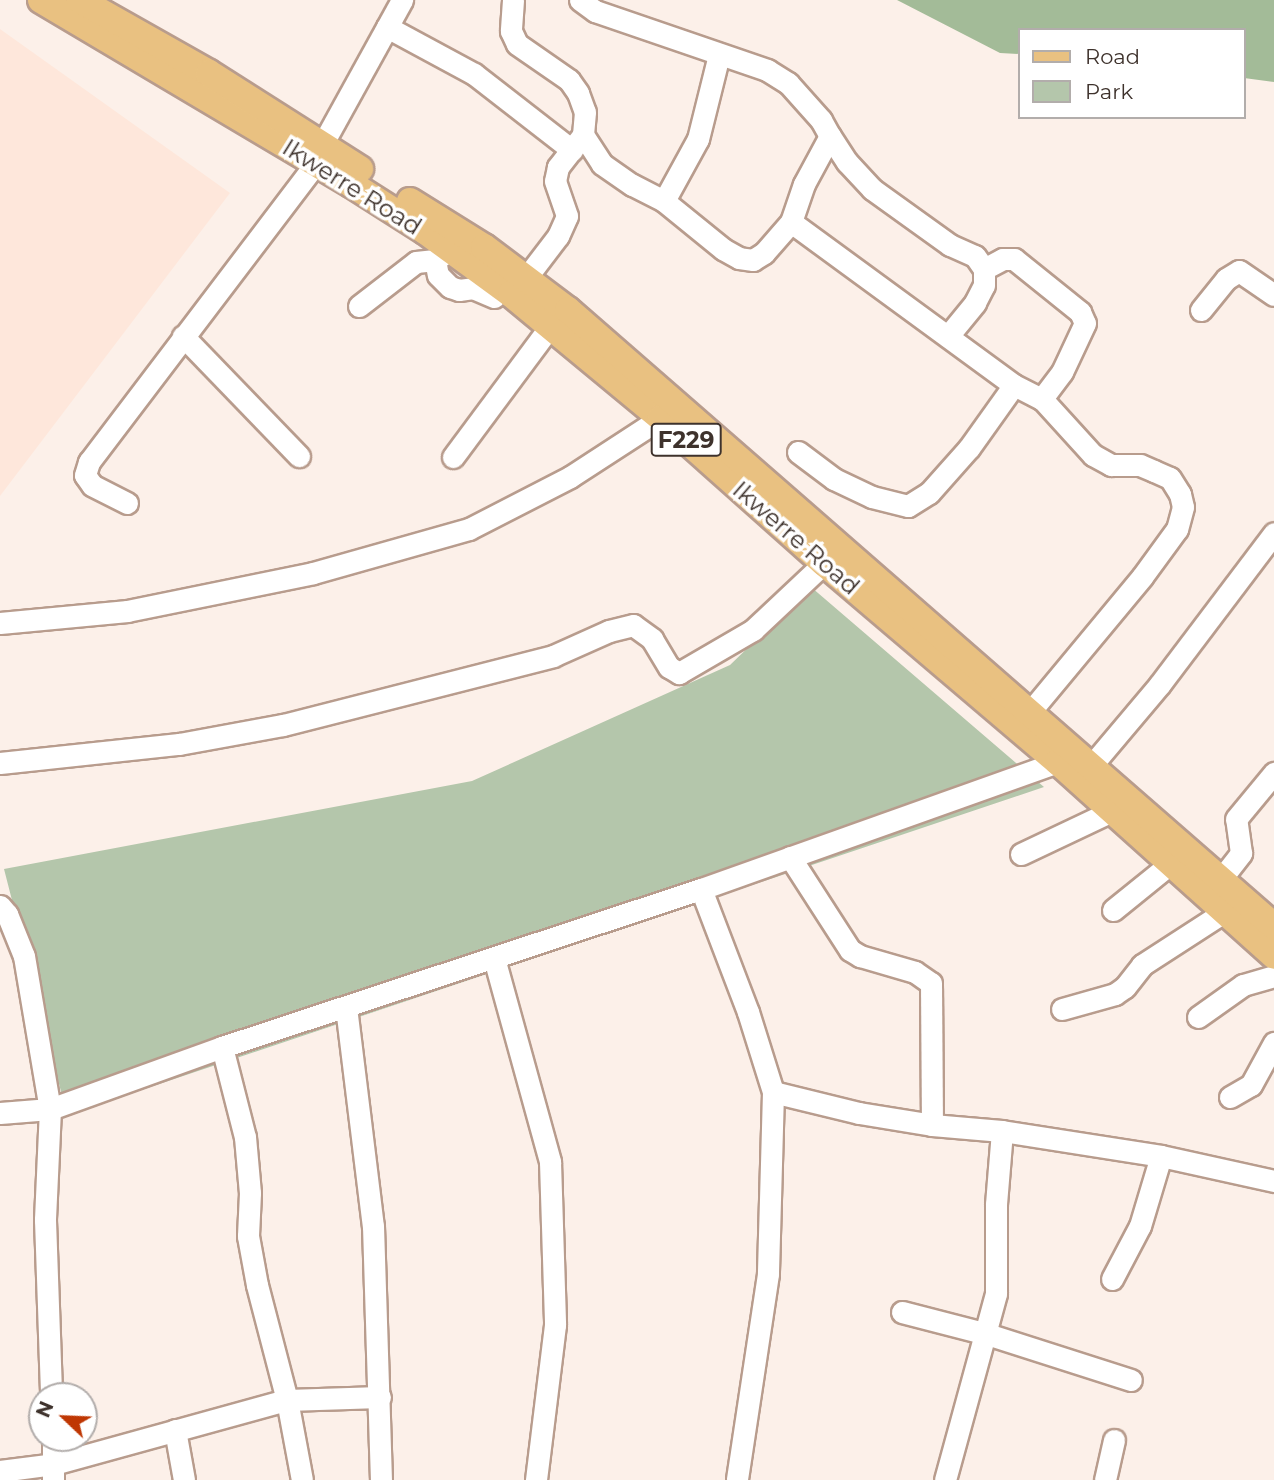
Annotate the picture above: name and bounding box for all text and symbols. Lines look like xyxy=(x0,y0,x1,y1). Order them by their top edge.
legend xyxy=(1018,28,1246,119)
text: Road xyxy=(1085,44,1140,69)
text: Park xyxy=(1085,79,1133,104)
street label: Ikwerre Road xyxy=(277,133,427,241)
road number: F229 xyxy=(649,420,723,460)
street label: Ikwerre Road xyxy=(727,475,865,601)
north arrow xyxy=(28,1382,98,1452)
text: N xyxy=(31,1398,59,1421)

